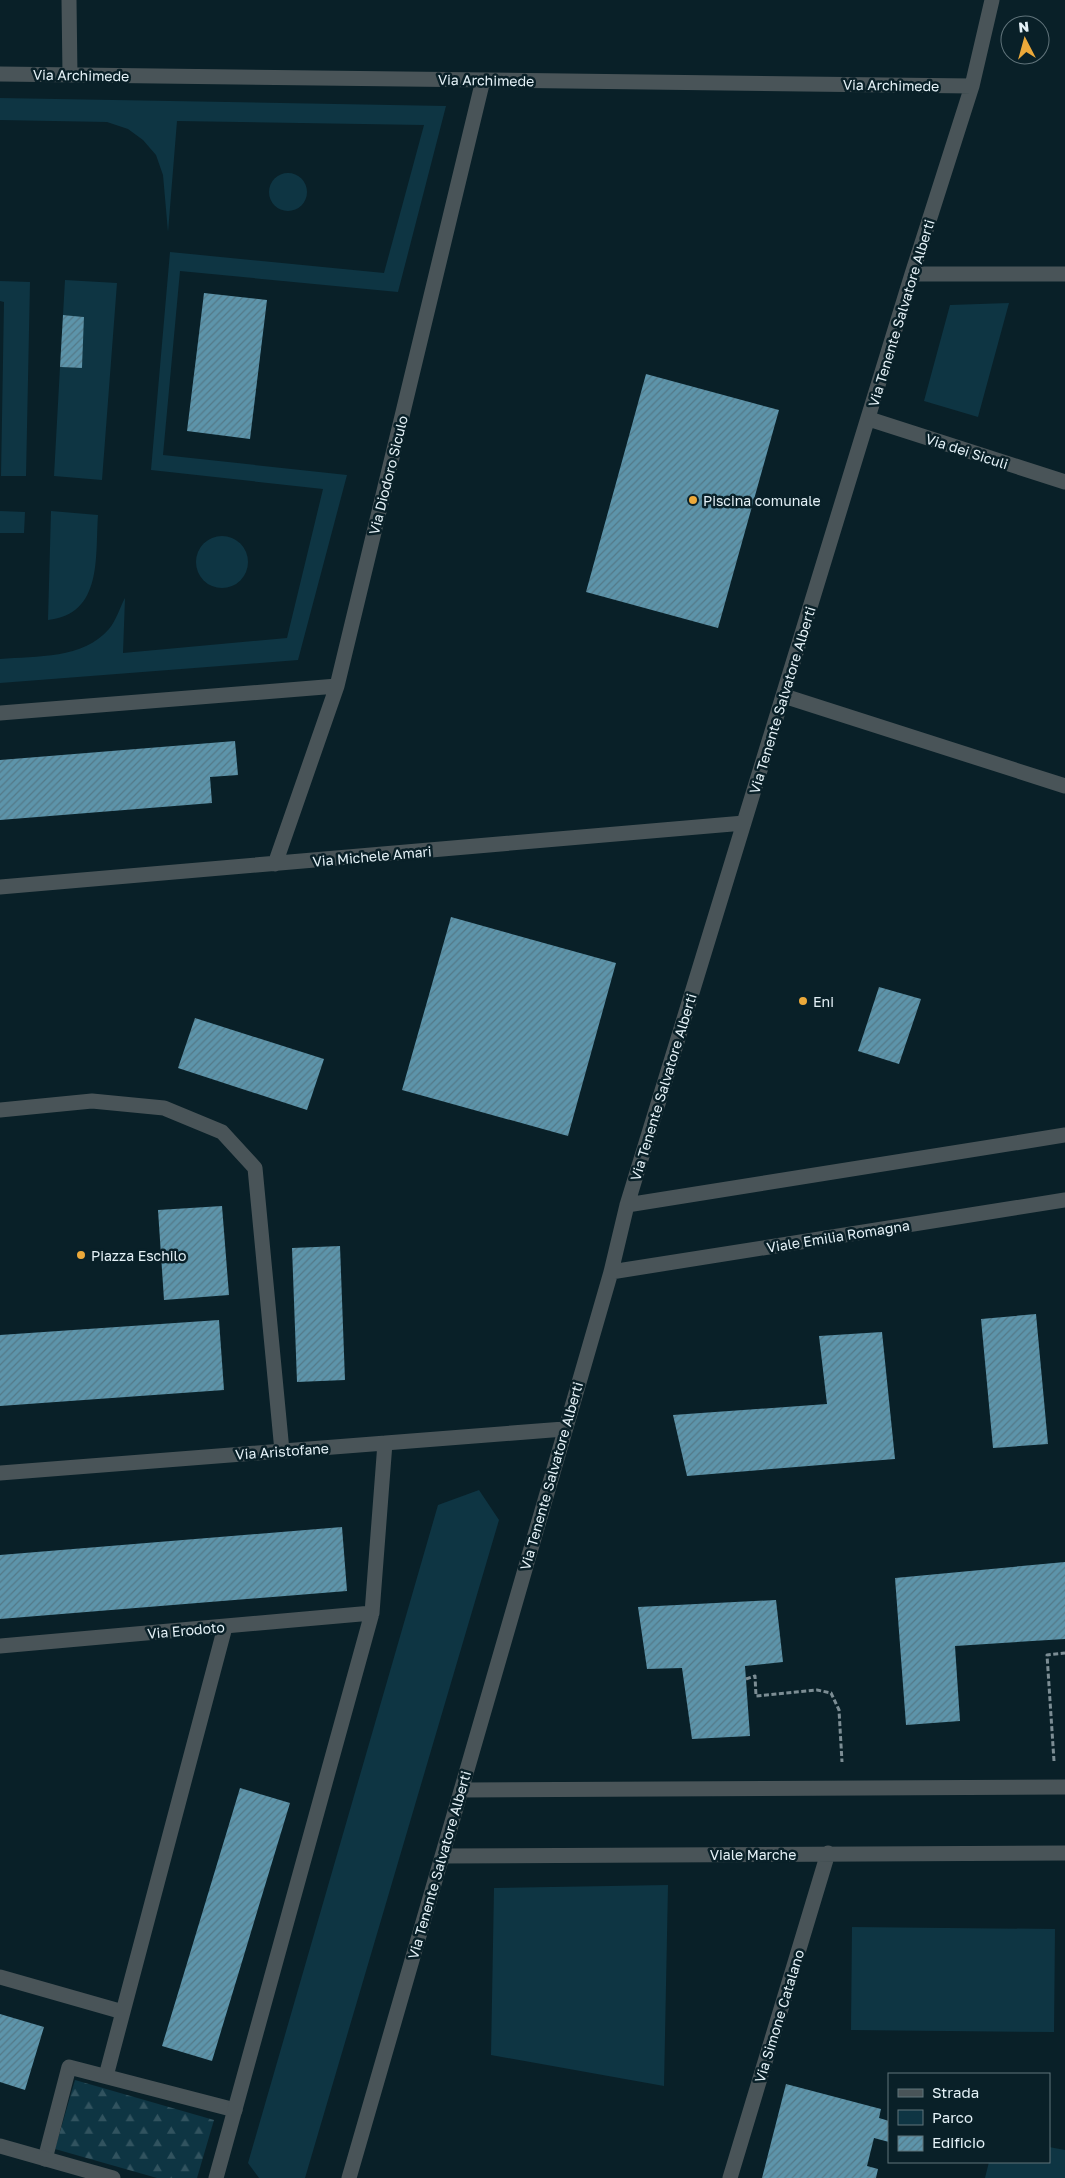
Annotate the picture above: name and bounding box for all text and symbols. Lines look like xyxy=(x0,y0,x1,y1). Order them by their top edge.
north arrow xyxy=(1000,15,1050,65)
text: N xyxy=(1017,18,1030,36)
street label: Via Archimede xyxy=(33,66,129,84)
street label: Via Archimede xyxy=(438,71,534,89)
street label: Via Archimede xyxy=(843,76,939,94)
street label: Via Tenente Salvatore Alberti xyxy=(864,217,938,409)
street label: Via Diodoro Siculo xyxy=(365,414,411,536)
street label: Via dei Siculi xyxy=(924,430,1010,472)
place label: Piscina comunale xyxy=(703,492,821,509)
marker: Piscina comunale xyxy=(687,494,699,506)
street label: Via Tenente Salvatore Alberti xyxy=(745,604,819,796)
street label: Via Michele Amari xyxy=(312,842,432,870)
street label: Via Tenente Salvatore Alberti xyxy=(626,991,700,1183)
place label: Eni xyxy=(813,993,834,1010)
marker: Eni xyxy=(797,995,809,1007)
street label: Viale Emilia Romagna xyxy=(765,1216,911,1256)
place label: Piazza Eschilo xyxy=(91,1247,186,1264)
marker: Piazza Eschilo xyxy=(75,1249,87,1261)
street label: Via Tenente Salvatore Alberti xyxy=(516,1380,586,1572)
street label: Via Aristofane xyxy=(235,1439,329,1463)
street label: Via Erodoto xyxy=(147,1618,225,1642)
street label: Via Tenente Salvatore Alberti xyxy=(404,1769,474,1961)
street label: Viale Marche xyxy=(710,1846,796,1863)
street label: Via Simone Catalano xyxy=(751,1947,807,2085)
legend xyxy=(888,2073,1050,2163)
text: Strada xyxy=(932,2083,979,2101)
text: Parco xyxy=(932,2108,973,2126)
text: Edificio xyxy=(932,2133,985,2151)

